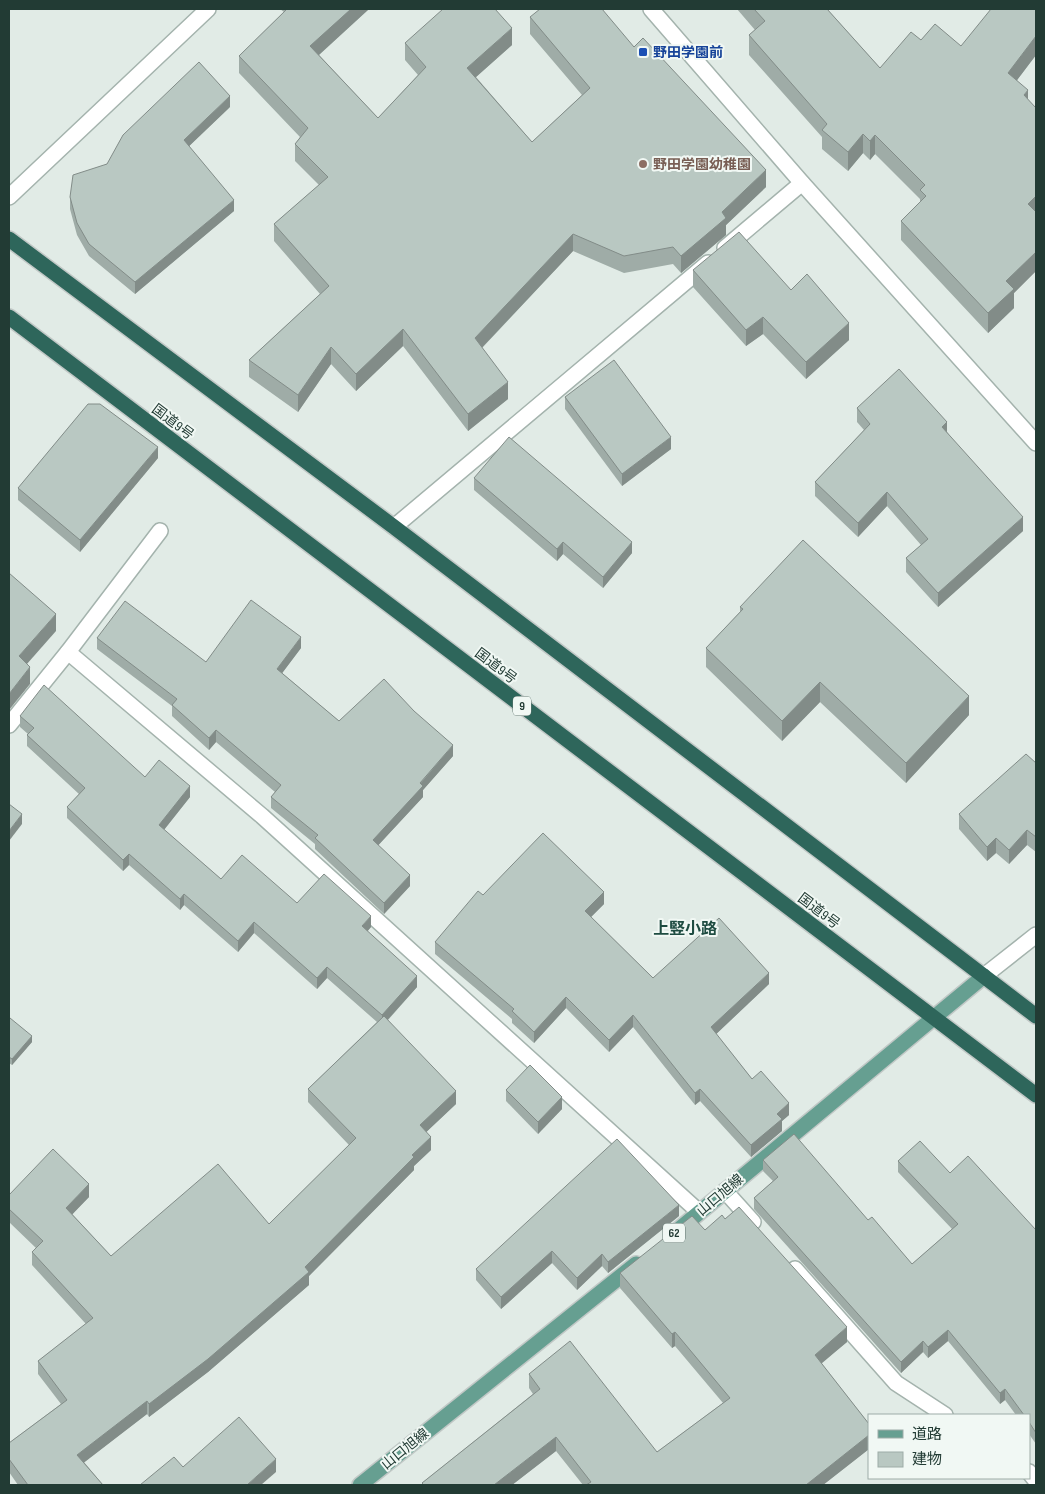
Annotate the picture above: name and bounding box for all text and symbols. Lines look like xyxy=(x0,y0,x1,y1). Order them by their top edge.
place label: 野田学園前 xyxy=(653,44,723,61)
marker: 野田学園前 xyxy=(637,46,649,58)
place label: 野田学園幼稚園 xyxy=(653,156,751,173)
marker: 野田学園幼稚園 xyxy=(637,158,649,170)
street label: 国道9号 xyxy=(149,401,197,443)
street label: 国道9号 xyxy=(472,645,520,687)
road number: 9 xyxy=(513,696,531,716)
street label: 国道9号 xyxy=(795,890,843,932)
district label: 上竪小路 xyxy=(653,920,717,939)
street label: 山口旭線 xyxy=(693,1170,747,1220)
road number: 62 xyxy=(663,1224,685,1242)
legend xyxy=(868,1414,1030,1479)
street label: 山口旭線 xyxy=(378,1425,432,1473)
text: 道路 xyxy=(912,1425,942,1444)
text: 建物 xyxy=(912,1450,942,1469)

